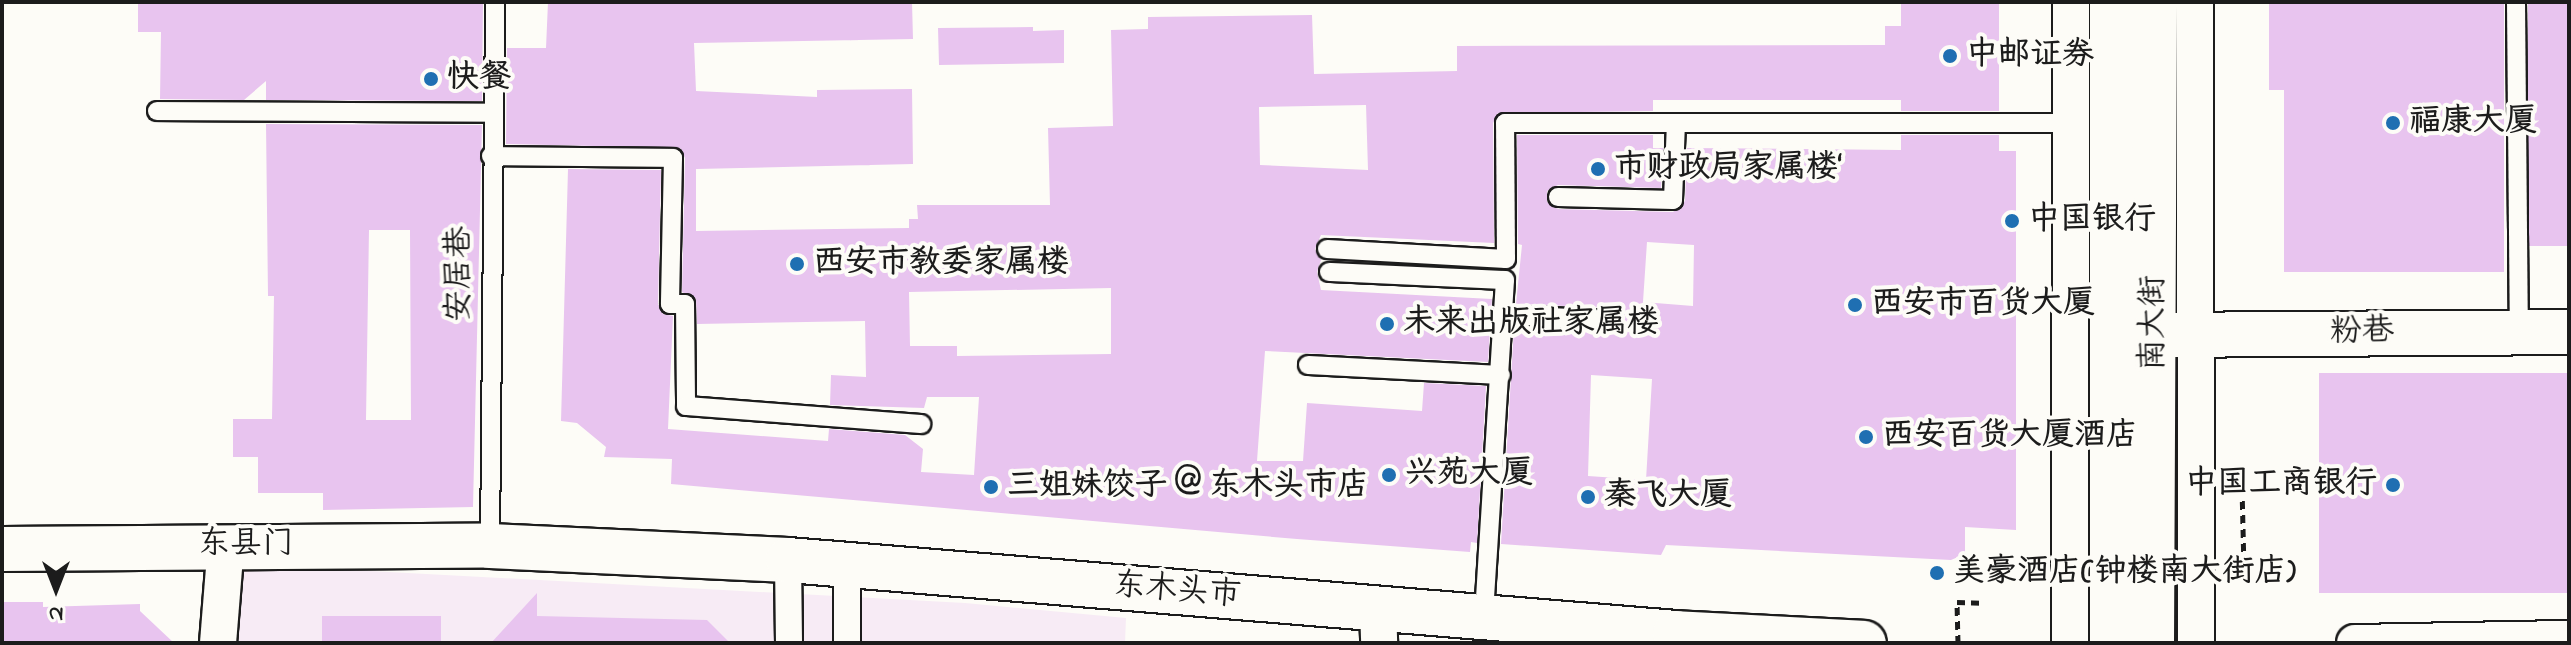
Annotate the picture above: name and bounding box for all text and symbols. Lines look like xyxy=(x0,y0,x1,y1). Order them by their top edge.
place label: 中邮证券 xyxy=(1966,37,2094,75)
marker: 中邮证券 xyxy=(1941,47,1959,65)
place label: 快餐 xyxy=(447,60,511,98)
marker: 快餐 xyxy=(422,70,440,88)
place label: 福康大厦 xyxy=(2409,104,2537,142)
marker: 福康大厦 xyxy=(2384,114,2402,132)
place label: 市财政局家属楼‘ xyxy=(1614,150,1841,188)
marker: 市财政局家属楼‘ xyxy=(1589,160,1607,178)
place label: 中国银行 xyxy=(2028,202,2156,240)
marker: 中国银行 xyxy=(2003,212,2021,230)
street label: 安居巷 xyxy=(442,226,480,322)
place label: 西安市教委家属楼 xyxy=(813,245,1069,283)
marker: 西安市教委家属楼 xyxy=(788,255,806,273)
street label: 南大街 xyxy=(2136,275,2174,371)
place label: 西安市百货大厦 xyxy=(1871,286,2095,324)
marker: 西安市百货大厦 xyxy=(1846,296,1864,314)
place label: 未来出版社家属楼 xyxy=(1403,305,1659,343)
street label: 粉巷 xyxy=(2330,313,2394,353)
marker: 未来出版社家属楼 xyxy=(1378,315,1396,333)
place label: 西安百货大厦酒店 xyxy=(1882,418,2138,456)
marker: 西安百货大厦酒店 xyxy=(1857,428,1875,446)
place label: 兴苑大厦 xyxy=(1405,456,1533,494)
marker: 兴苑大厦 xyxy=(1380,466,1398,484)
place label: 中国工商银行 xyxy=(2185,466,2377,504)
place label: 三姐妹饺子 @ 东木头市店 xyxy=(1007,468,1369,506)
marker: 中国工商银行 xyxy=(2384,476,2402,494)
marker: 三姐妹饺子 @ 东木头市店 xyxy=(982,478,1000,496)
place label: 秦飞大厦 xyxy=(1604,478,1732,516)
marker: 秦飞大厦 xyxy=(1579,488,1597,506)
street label: 东县门 xyxy=(198,526,294,564)
north arrow xyxy=(16,549,96,629)
place label: 美豪酒店(钟楼南大街店) xyxy=(1953,554,2296,592)
marker: 美豪酒店(钟楼南大街店) xyxy=(1928,564,1946,582)
street label: 东木头市 xyxy=(1112,567,1242,617)
text: N xyxy=(49,597,63,629)

